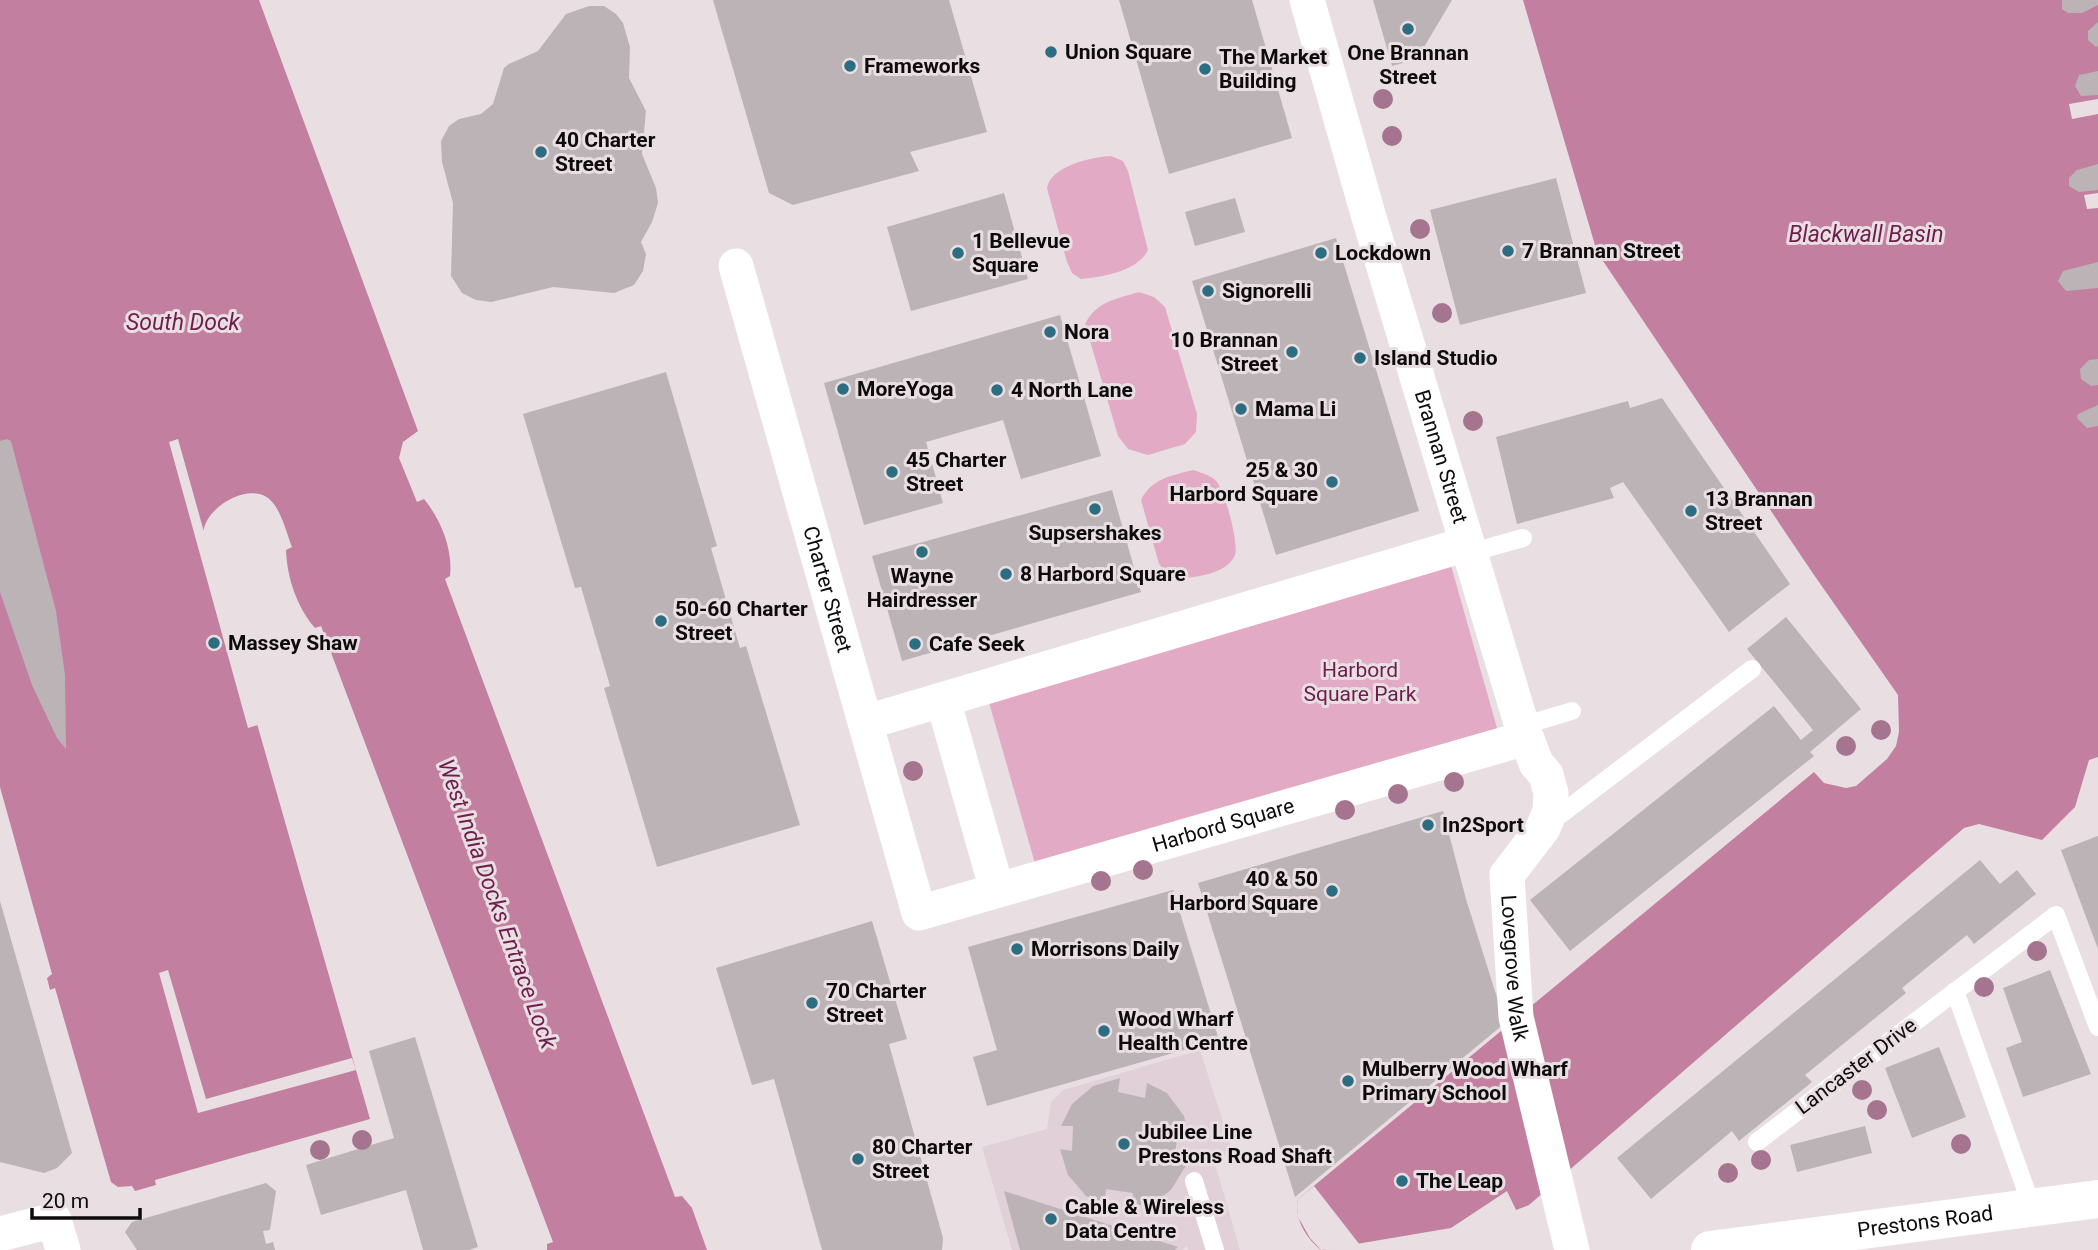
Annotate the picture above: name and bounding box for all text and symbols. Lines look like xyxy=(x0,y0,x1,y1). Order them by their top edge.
marker: One Brannan Street xyxy=(1400,21,1416,37)
place label: Union Square xyxy=(1065,40,1192,64)
place label: One Brannan Street xyxy=(1347,41,1469,89)
marker: Union Square xyxy=(1043,44,1059,60)
place label: The Market Building xyxy=(1219,45,1327,93)
place label: Frameworks xyxy=(864,54,981,78)
marker: Frameworks xyxy=(842,58,858,74)
marker: The Market Building xyxy=(1197,61,1213,77)
place label: 40 Charter Street xyxy=(555,128,656,176)
marker: 40 Charter Street xyxy=(533,144,549,160)
water label: Blackwall Basin xyxy=(1788,221,1944,248)
place label: 1 Bellevue Square xyxy=(972,229,1070,277)
place label: 7 Brannan Street xyxy=(1522,239,1680,263)
place label: Lockdown xyxy=(1335,241,1431,265)
marker: 7 Brannan Street xyxy=(1500,243,1516,259)
marker: 1 Bellevue Square xyxy=(950,245,966,261)
marker: Lockdown xyxy=(1313,245,1329,261)
place label: Signorelli xyxy=(1222,279,1312,303)
marker: Signorelli xyxy=(1200,283,1216,299)
water label: South Dock xyxy=(126,309,241,336)
place label: Nora xyxy=(1064,320,1109,344)
marker: Nora xyxy=(1042,324,1058,340)
place label: 10 Brannan Street xyxy=(1170,328,1278,376)
marker: 10 Brannan Street xyxy=(1284,344,1300,360)
place label: Island Studio xyxy=(1374,346,1498,370)
marker: Island Studio xyxy=(1352,350,1368,366)
place label: MoreYoga xyxy=(857,377,954,401)
place label: 4 North Lane xyxy=(1011,378,1133,402)
marker: MoreYoga xyxy=(835,381,851,397)
marker: 4 North Lane xyxy=(989,382,1005,398)
street label: Brannan Street xyxy=(1410,387,1472,526)
place label: Mama Li xyxy=(1255,397,1336,421)
marker: Mama Li xyxy=(1233,401,1249,417)
place label: 45 Charter Street xyxy=(906,448,1007,496)
place label: 25 & 30 Harbord Square xyxy=(1169,458,1318,506)
marker: 45 Charter Street xyxy=(884,464,900,480)
marker: 25 & 30 Harbord Square xyxy=(1324,474,1340,490)
place label: 13 Brannan Street xyxy=(1705,487,1813,535)
marker: Supsershakes xyxy=(1087,501,1103,517)
marker: 13 Brannan Street xyxy=(1683,503,1699,519)
place label: Supsershakes xyxy=(1028,521,1162,545)
street label: Charter Street xyxy=(798,523,857,655)
marker: Wayne Hairdresser xyxy=(914,544,930,560)
place label: 8 Harbord Square xyxy=(1020,562,1186,586)
place label: Wayne Hairdresser xyxy=(867,564,977,612)
marker: 8 Harbord Square xyxy=(998,566,1014,582)
place label: 50-60 Charter Street xyxy=(675,597,808,645)
marker: 50-60 Charter Street xyxy=(653,613,669,629)
place label: Massey Shaw xyxy=(228,631,358,655)
place label: Cafe Seek xyxy=(929,632,1025,656)
marker: Massey Shaw xyxy=(206,635,222,651)
marker: Cafe Seek xyxy=(907,636,923,652)
park label: Harbord Square Park xyxy=(1304,658,1417,706)
water label: West India Docks Entrace Lock xyxy=(432,756,562,1053)
street label: Harbord Square xyxy=(1149,793,1297,857)
place label: In2Sport xyxy=(1442,813,1524,837)
marker: In2Sport xyxy=(1420,817,1436,833)
place label: 40 & 50 Harbord Square xyxy=(1169,867,1318,915)
marker: 40 & 50 Harbord Square xyxy=(1324,883,1340,899)
street label: Lovegrove Walk xyxy=(1496,894,1533,1044)
place label: Morrisons Daily xyxy=(1031,937,1180,961)
marker: Morrisons Daily xyxy=(1009,941,1025,957)
place label: 70 Charter Street xyxy=(826,979,927,1027)
marker: 70 Charter Street xyxy=(804,995,820,1011)
place label: Wood Wharf Health Centre xyxy=(1118,1007,1248,1055)
street label: Lancaster Drive xyxy=(1791,1013,1921,1119)
marker: Wood Wharf Health Centre xyxy=(1096,1023,1112,1039)
place label: Mulberry Wood Wharf Primary School xyxy=(1362,1057,1568,1105)
marker: Mulberry Wood Wharf Primary School xyxy=(1340,1073,1356,1089)
place label: Jubilee Line Prestons Road Shaft xyxy=(1138,1120,1332,1168)
place label: 80 Charter Street xyxy=(872,1135,973,1183)
marker: Jubilee Line Prestons Road Shaft xyxy=(1116,1136,1132,1152)
marker: 80 Charter Street xyxy=(850,1151,866,1167)
place label: The Leap xyxy=(1416,1169,1503,1193)
marker: The Leap xyxy=(1394,1173,1410,1189)
scale bar xyxy=(32,1176,140,1220)
text: 20 m xyxy=(42,1189,89,1213)
place label: Cable & Wireless Data Centre xyxy=(1065,1195,1224,1243)
street label: Prestons Road xyxy=(1856,1201,1994,1243)
marker: Cable & Wireless Data Centre xyxy=(1043,1211,1059,1227)

